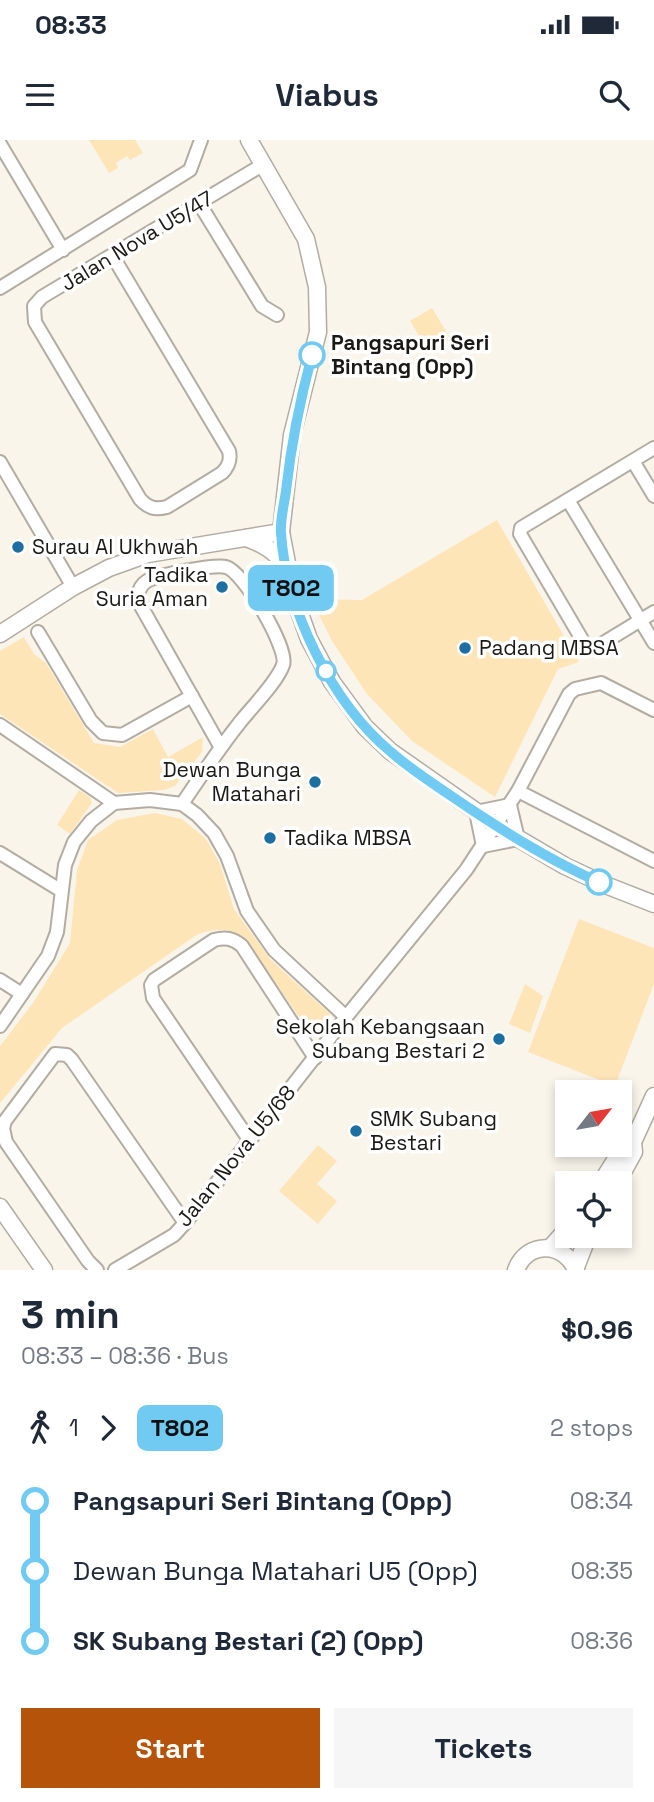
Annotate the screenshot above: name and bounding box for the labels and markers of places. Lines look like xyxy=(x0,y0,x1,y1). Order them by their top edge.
place label: Pangsapuri Seri Bintang (Opp) xyxy=(331,329,489,380)
marker: Pangsapuri Seri Bintang (Opp) xyxy=(299,342,325,368)
place label: Surau Al Ukhwah xyxy=(32,533,198,560)
marker: Surau Al Ukhwah xyxy=(10,539,26,555)
place label: Tadika Suria Aman xyxy=(96,561,208,612)
marker: Tadika Suria Aman xyxy=(214,579,230,595)
place label: Padang MBSA xyxy=(479,634,619,661)
marker: Padang MBSA xyxy=(457,640,473,656)
unlabelled marker xyxy=(316,661,336,681)
place label: Dewan Bunga Matahari xyxy=(163,756,301,807)
marker: Dewan Bunga Matahari xyxy=(307,774,323,790)
place label: Tadika MBSA xyxy=(284,824,412,851)
marker: Tadika MBSA xyxy=(262,830,278,846)
unlabelled marker xyxy=(586,869,612,895)
place label: Sekolah Kebangsaan Subang Bestari 2 xyxy=(276,1013,485,1064)
marker: Sekolah Kebangsaan Subang Bestari 2 xyxy=(491,1031,507,1047)
place label: SMK Subang Bestari xyxy=(370,1105,497,1156)
marker: SMK Subang Bestari xyxy=(348,1123,364,1139)

